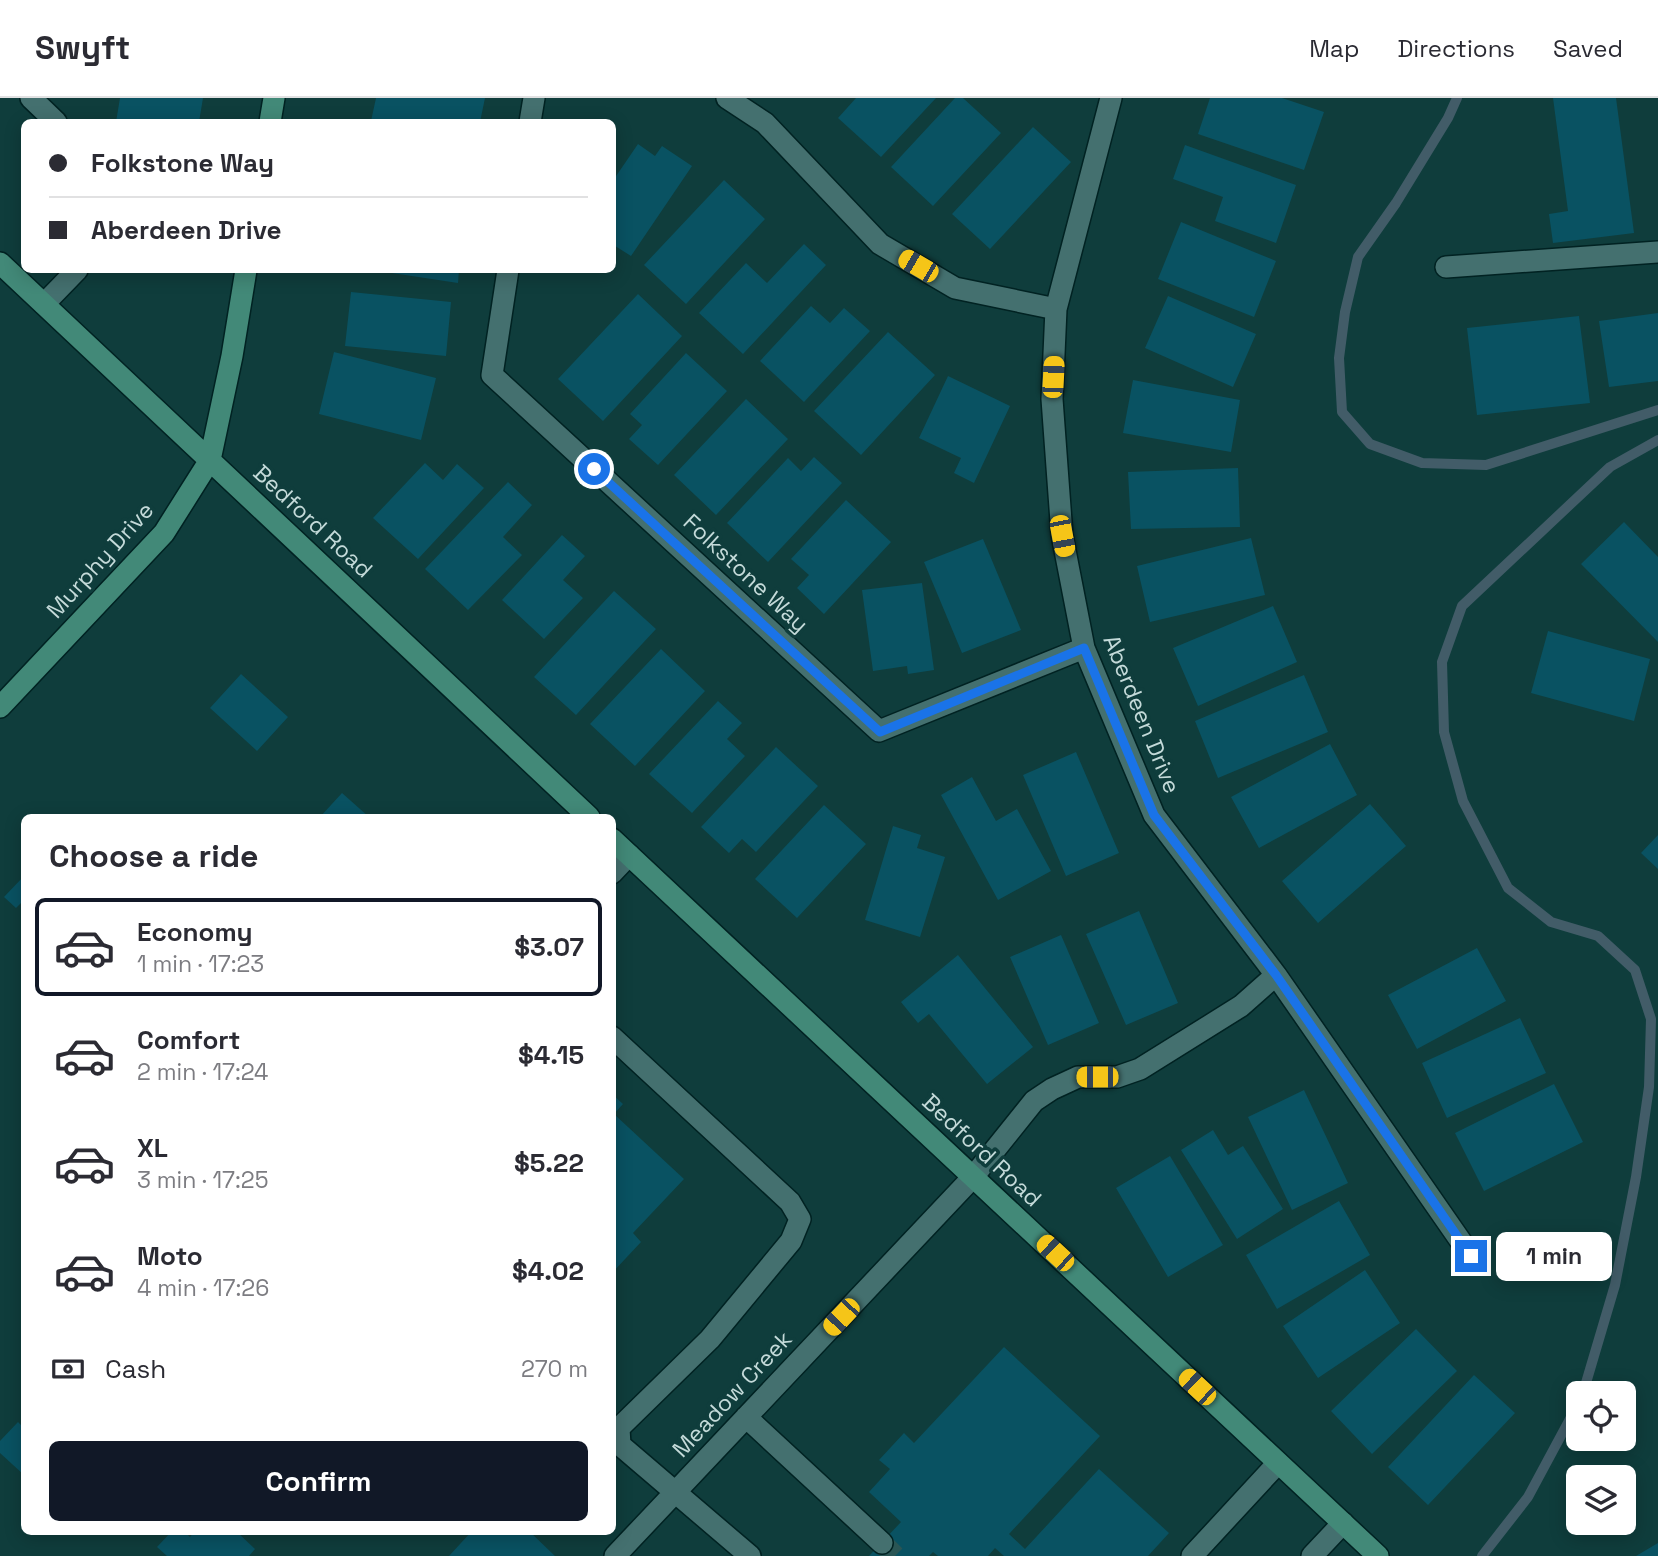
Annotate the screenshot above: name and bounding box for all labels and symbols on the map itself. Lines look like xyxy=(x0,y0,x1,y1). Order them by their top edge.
car xyxy=(895,246,942,286)
car xyxy=(1042,355,1065,399)
route start xyxy=(578,453,610,485)
street label: Bedford Road xyxy=(247,458,379,584)
street label: Murphy Drive xyxy=(40,496,160,624)
street label: Folkstone Way xyxy=(677,507,815,639)
car xyxy=(1048,513,1077,559)
street label: Aberdeen Drive xyxy=(1097,630,1187,798)
car xyxy=(1077,1067,1119,1088)
street label: Bedford Road xyxy=(916,1087,1048,1213)
car xyxy=(1033,1231,1078,1275)
callout: 1 min xyxy=(1496,1232,1611,1280)
route end xyxy=(1455,1240,1487,1272)
car xyxy=(819,1294,864,1340)
street label: Meadow Creek xyxy=(666,1324,798,1464)
car xyxy=(1175,1365,1220,1409)

